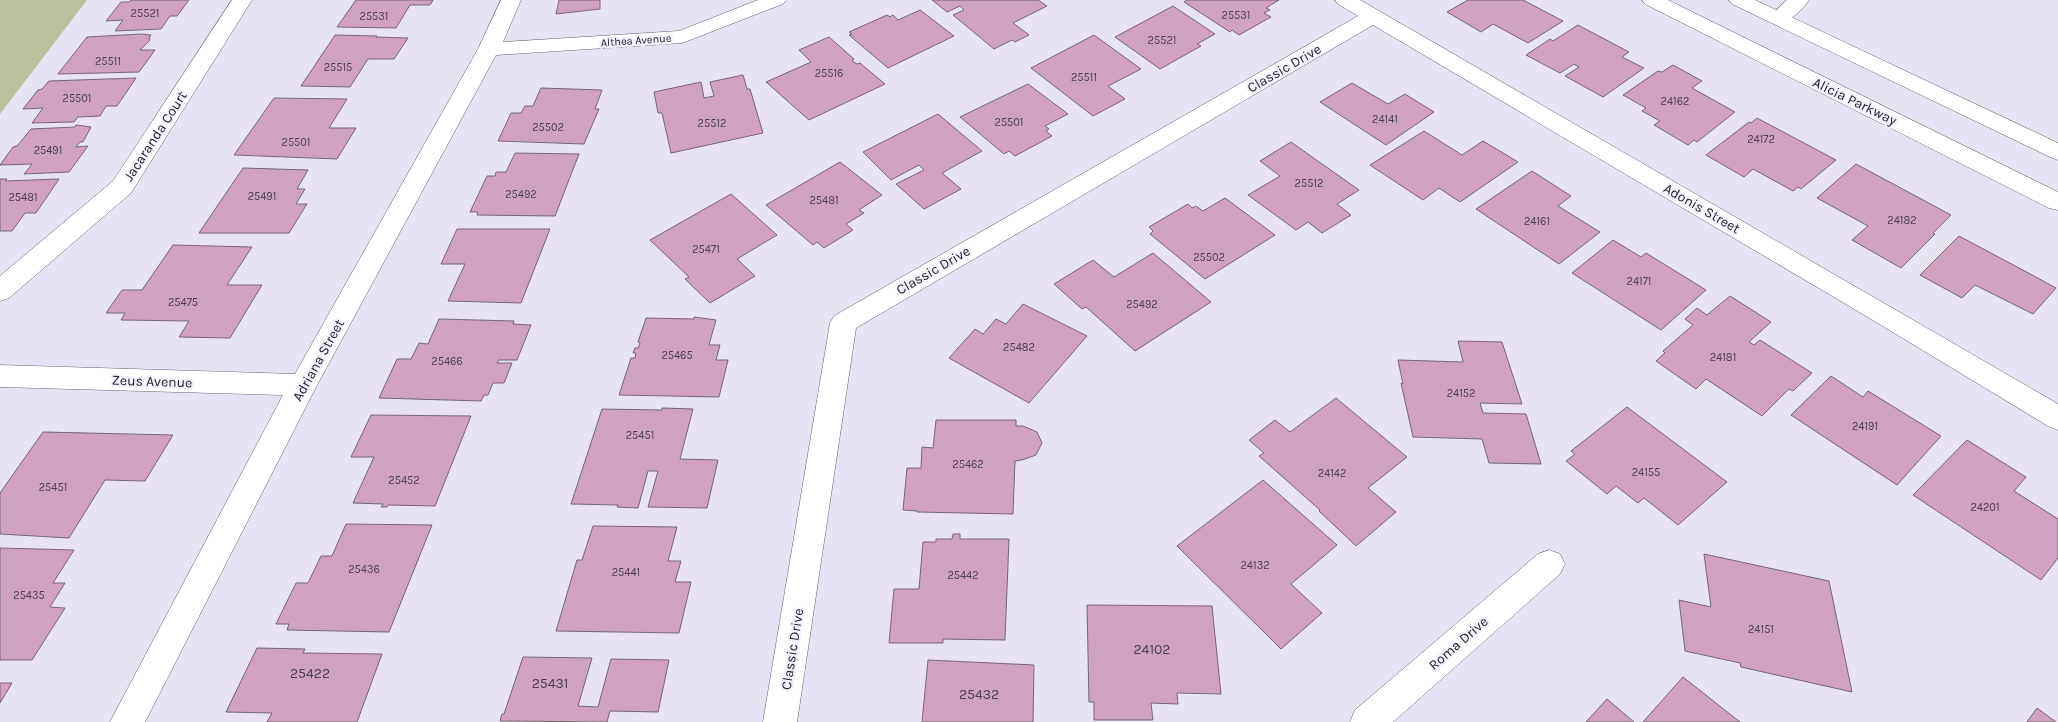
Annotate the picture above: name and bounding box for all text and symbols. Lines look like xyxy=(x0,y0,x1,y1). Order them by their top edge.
house number: 25521 xyxy=(131,7,159,20)
house number: 25531 xyxy=(1222,9,1250,22)
house number: 25531 xyxy=(360,10,388,23)
street label: Althea Avenue xyxy=(600,32,672,49)
house number: 25521 xyxy=(1148,34,1176,47)
street label: Classic Drive xyxy=(1244,40,1324,96)
house number: 25511 xyxy=(95,55,121,68)
house number: 25515 xyxy=(324,61,352,74)
house number: 25516 xyxy=(815,67,843,80)
house number: 25511 xyxy=(1071,71,1097,84)
street label: Alicia Parkway xyxy=(1810,74,1900,129)
street label: Jacaranda Court xyxy=(120,88,191,184)
house number: 25501 xyxy=(63,92,91,105)
house number: 24162 xyxy=(1661,95,1689,108)
house number: 24141 xyxy=(1372,113,1398,126)
house number: 25501 xyxy=(995,116,1023,129)
house number: 25512 xyxy=(698,117,726,130)
house number: 25502 xyxy=(532,121,564,134)
house number: 24172 xyxy=(1747,133,1775,146)
house number: 25501 xyxy=(282,136,310,149)
house number: 25491 xyxy=(34,144,62,157)
house number: 25512 xyxy=(1295,177,1323,190)
street label: Adonis Street xyxy=(1660,180,1743,237)
house number: 25492 xyxy=(505,188,537,201)
house number: 25491 xyxy=(248,190,276,203)
house number: 25481 xyxy=(8,191,38,204)
house number: 25481 xyxy=(809,194,839,207)
house number: 24182 xyxy=(1887,214,1917,227)
house number: 24161 xyxy=(1524,215,1550,228)
street label: Classic Drive xyxy=(893,242,973,298)
house number: 25471 xyxy=(692,243,720,256)
house number: 25502 xyxy=(1193,251,1225,264)
house number: 24171 xyxy=(1627,275,1651,288)
house number: 25475 xyxy=(168,296,198,309)
house number: 25492 xyxy=(1126,298,1158,311)
street label: Adriana Street xyxy=(289,316,348,404)
house number: 25482 xyxy=(1003,341,1035,354)
house number: 25465 xyxy=(661,349,693,362)
house number: 24181 xyxy=(1710,351,1736,364)
house number: 25466 xyxy=(431,355,463,368)
street label: Zeus Avenue xyxy=(111,372,193,391)
house number: 24152 xyxy=(1447,387,1475,400)
house number: 24191 xyxy=(1852,420,1878,433)
house number: 25451 xyxy=(626,429,654,442)
house number: 25462 xyxy=(952,458,984,471)
house number: 24155 xyxy=(1632,466,1660,479)
house number: 24142 xyxy=(1318,467,1346,480)
house number: 25452 xyxy=(388,474,420,487)
house number: 25451 xyxy=(39,481,67,494)
house number: 24201 xyxy=(1970,501,2000,514)
house number: 24132 xyxy=(1240,559,1270,572)
house number: 25436 xyxy=(348,563,380,576)
house number: 25441 xyxy=(612,566,640,579)
house number: 25442 xyxy=(947,569,979,582)
house number: 25435 xyxy=(13,589,45,602)
street label: Classic Drive xyxy=(778,607,807,691)
street label: Roma Drive xyxy=(1425,613,1491,674)
house number: 24151 xyxy=(1748,623,1774,636)
house number: 24102 xyxy=(1134,641,1170,658)
house number: 25422 xyxy=(290,665,330,682)
house number: 25431 xyxy=(532,675,568,692)
house number: 25432 xyxy=(959,686,999,703)

